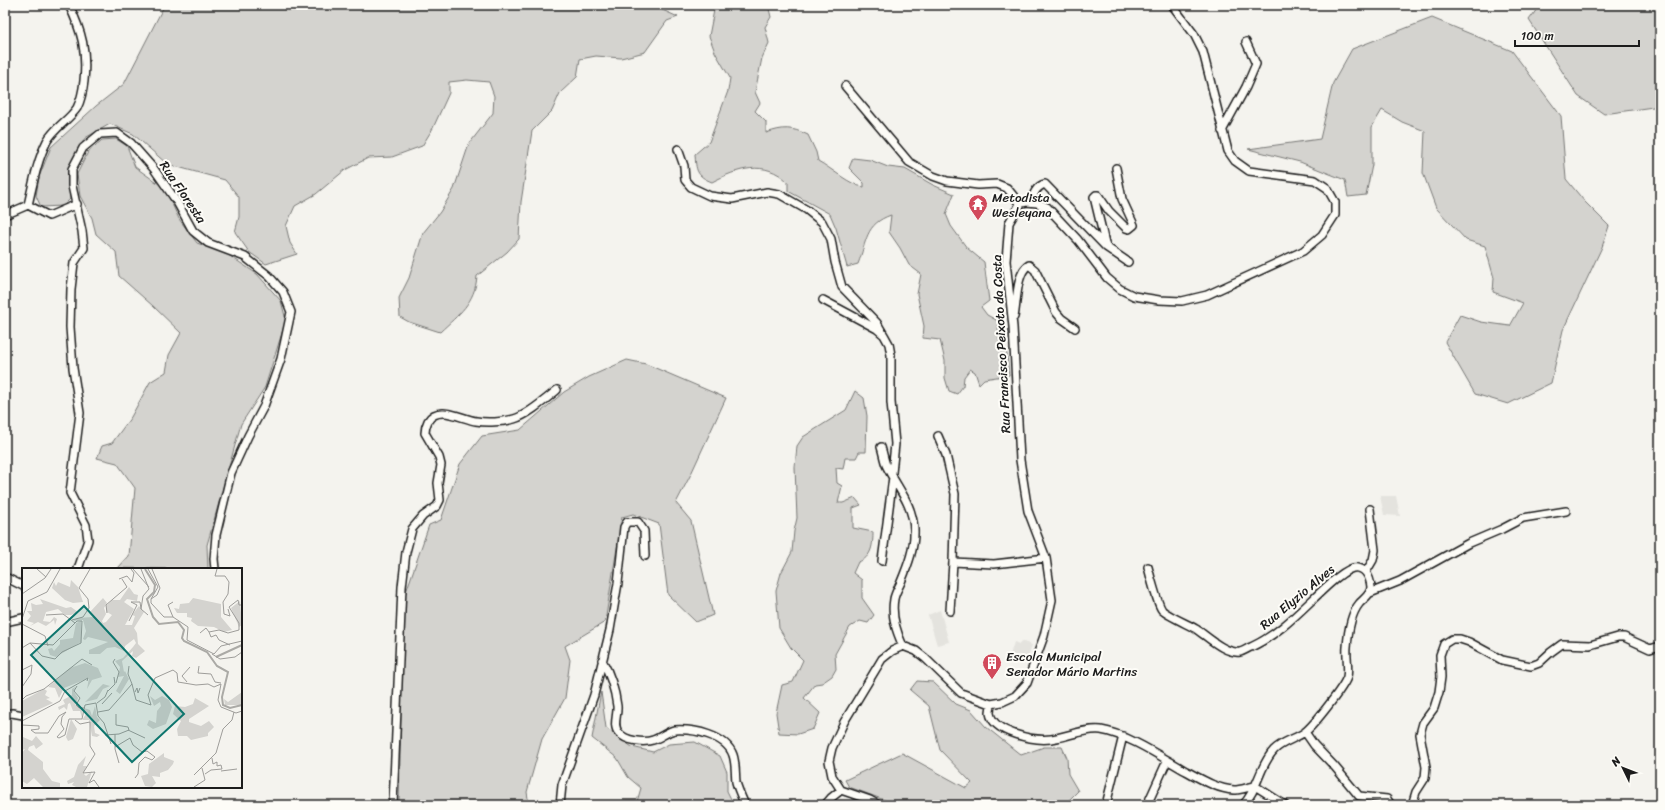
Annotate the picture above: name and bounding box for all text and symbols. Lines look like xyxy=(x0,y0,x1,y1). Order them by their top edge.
scale bar xyxy=(1515,22,1639,48)
text: 100 m xyxy=(1521,25,1554,47)
street label: Rua Floresta xyxy=(153,156,213,228)
place label: Metodista Wesleyana xyxy=(992,186,1052,224)
temple icon: Metodista Wesleyana xyxy=(967,193,989,221)
street label: Rua Francisco Peixoto da Costa xyxy=(985,254,1017,434)
street label: Rua Elyzio Alves xyxy=(1254,558,1340,636)
inset map xyxy=(22,568,242,788)
place label: Escola Municipal Senador Mário Martins xyxy=(1006,645,1137,683)
building icon: Escola Municipal Senador Mário Martins xyxy=(981,652,1003,680)
north arrow xyxy=(1603,748,1643,788)
text: N xyxy=(1606,752,1626,772)

